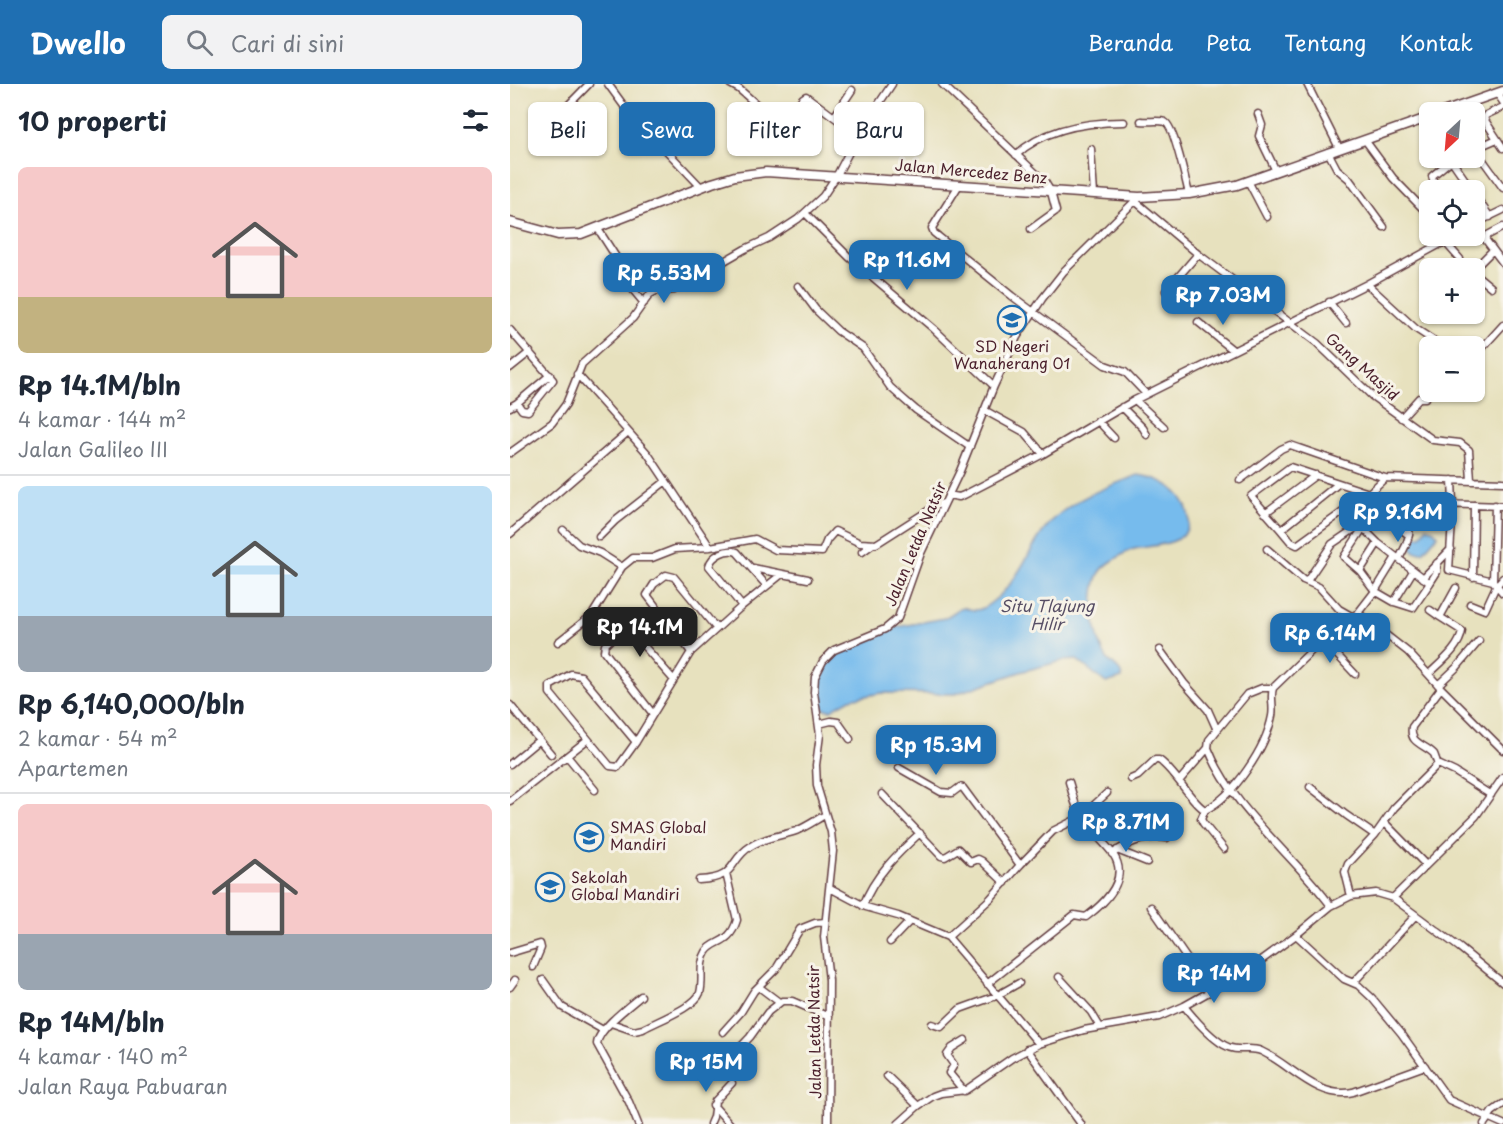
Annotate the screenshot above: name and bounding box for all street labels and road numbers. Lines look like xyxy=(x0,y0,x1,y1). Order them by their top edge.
street label: Jalan Mercedez Benz xyxy=(894,152,1048,189)
street label: Gang Masjid xyxy=(1321,327,1405,405)
street label: Jalan Letda Natsir xyxy=(878,477,951,610)
street label: Jalan Letda Natsir xyxy=(801,965,826,1099)

